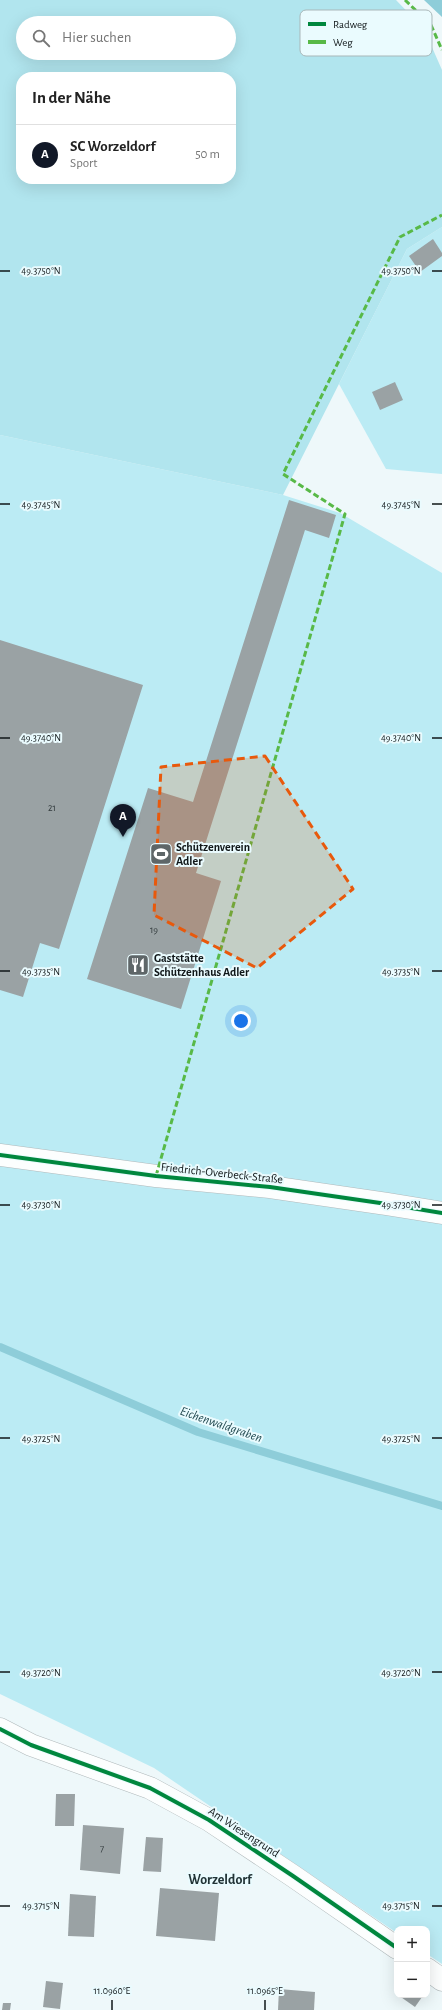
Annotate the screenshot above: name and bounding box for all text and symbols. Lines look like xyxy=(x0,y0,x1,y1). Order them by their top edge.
legend xyxy=(300,10,432,56)
search box xyxy=(16,16,236,60)
text: Radweg xyxy=(333,19,368,30)
icon: search xyxy=(30,27,52,49)
text: Hier suchen xyxy=(62,30,132,45)
text: Weg xyxy=(333,37,353,48)
text: In der Nähe xyxy=(32,89,111,106)
text: SC Worzeldorf xyxy=(70,139,155,154)
text: A xyxy=(41,148,49,161)
text: 50 m xyxy=(195,148,220,161)
text: Sport xyxy=(70,157,97,170)
text: 49.3750°N xyxy=(21,266,61,276)
text: 49.3750°N xyxy=(381,266,421,276)
text: 49.3745°N xyxy=(22,500,60,510)
text: 49.3745°N xyxy=(382,500,420,510)
text: 49.3740°N xyxy=(21,733,61,743)
text: 49.3740°N xyxy=(381,733,421,743)
house number: 21 xyxy=(48,803,56,813)
pin: A xyxy=(110,804,136,837)
sports icon: Schützenverein Adler xyxy=(148,841,174,867)
place label: Schützenverein Adler xyxy=(176,841,250,867)
house number: 19 xyxy=(150,925,158,935)
restaurant icon: Gaststätte Schützenhaus Adler xyxy=(125,952,151,978)
place label: Gaststätte Schützenhaus Adler xyxy=(154,952,250,978)
text: 49.3735°N xyxy=(22,967,60,977)
text: 49.3735°N xyxy=(382,967,420,977)
your location xyxy=(231,1011,251,1031)
street label: Friedrich-Overbeck-Straße xyxy=(160,1161,284,1185)
text: 49.3730°N xyxy=(21,1200,61,1210)
text: 49.3730°N xyxy=(381,1200,421,1210)
water label: Eichenwaldgraben xyxy=(178,1405,264,1445)
text: 49.3725°N xyxy=(22,1434,60,1444)
text: 49.3725°N xyxy=(382,1434,420,1444)
text: 49.3720°N xyxy=(21,1668,61,1678)
text: 49.3720°N xyxy=(381,1668,421,1678)
street label: Am Wiesengrund xyxy=(206,1805,282,1859)
house number: 7 xyxy=(100,1844,104,1854)
district label: Worzeldorf xyxy=(188,1873,253,1887)
text: 49.3715°N xyxy=(22,1901,60,1911)
text: 49.3715°N xyxy=(382,1901,420,1911)
map controls xyxy=(394,1926,430,1998)
button: + xyxy=(394,1926,430,1962)
button: − xyxy=(394,1962,430,1998)
text: 11.0960°E xyxy=(94,1986,131,1996)
text: 11.0965°E xyxy=(247,1986,283,1996)

